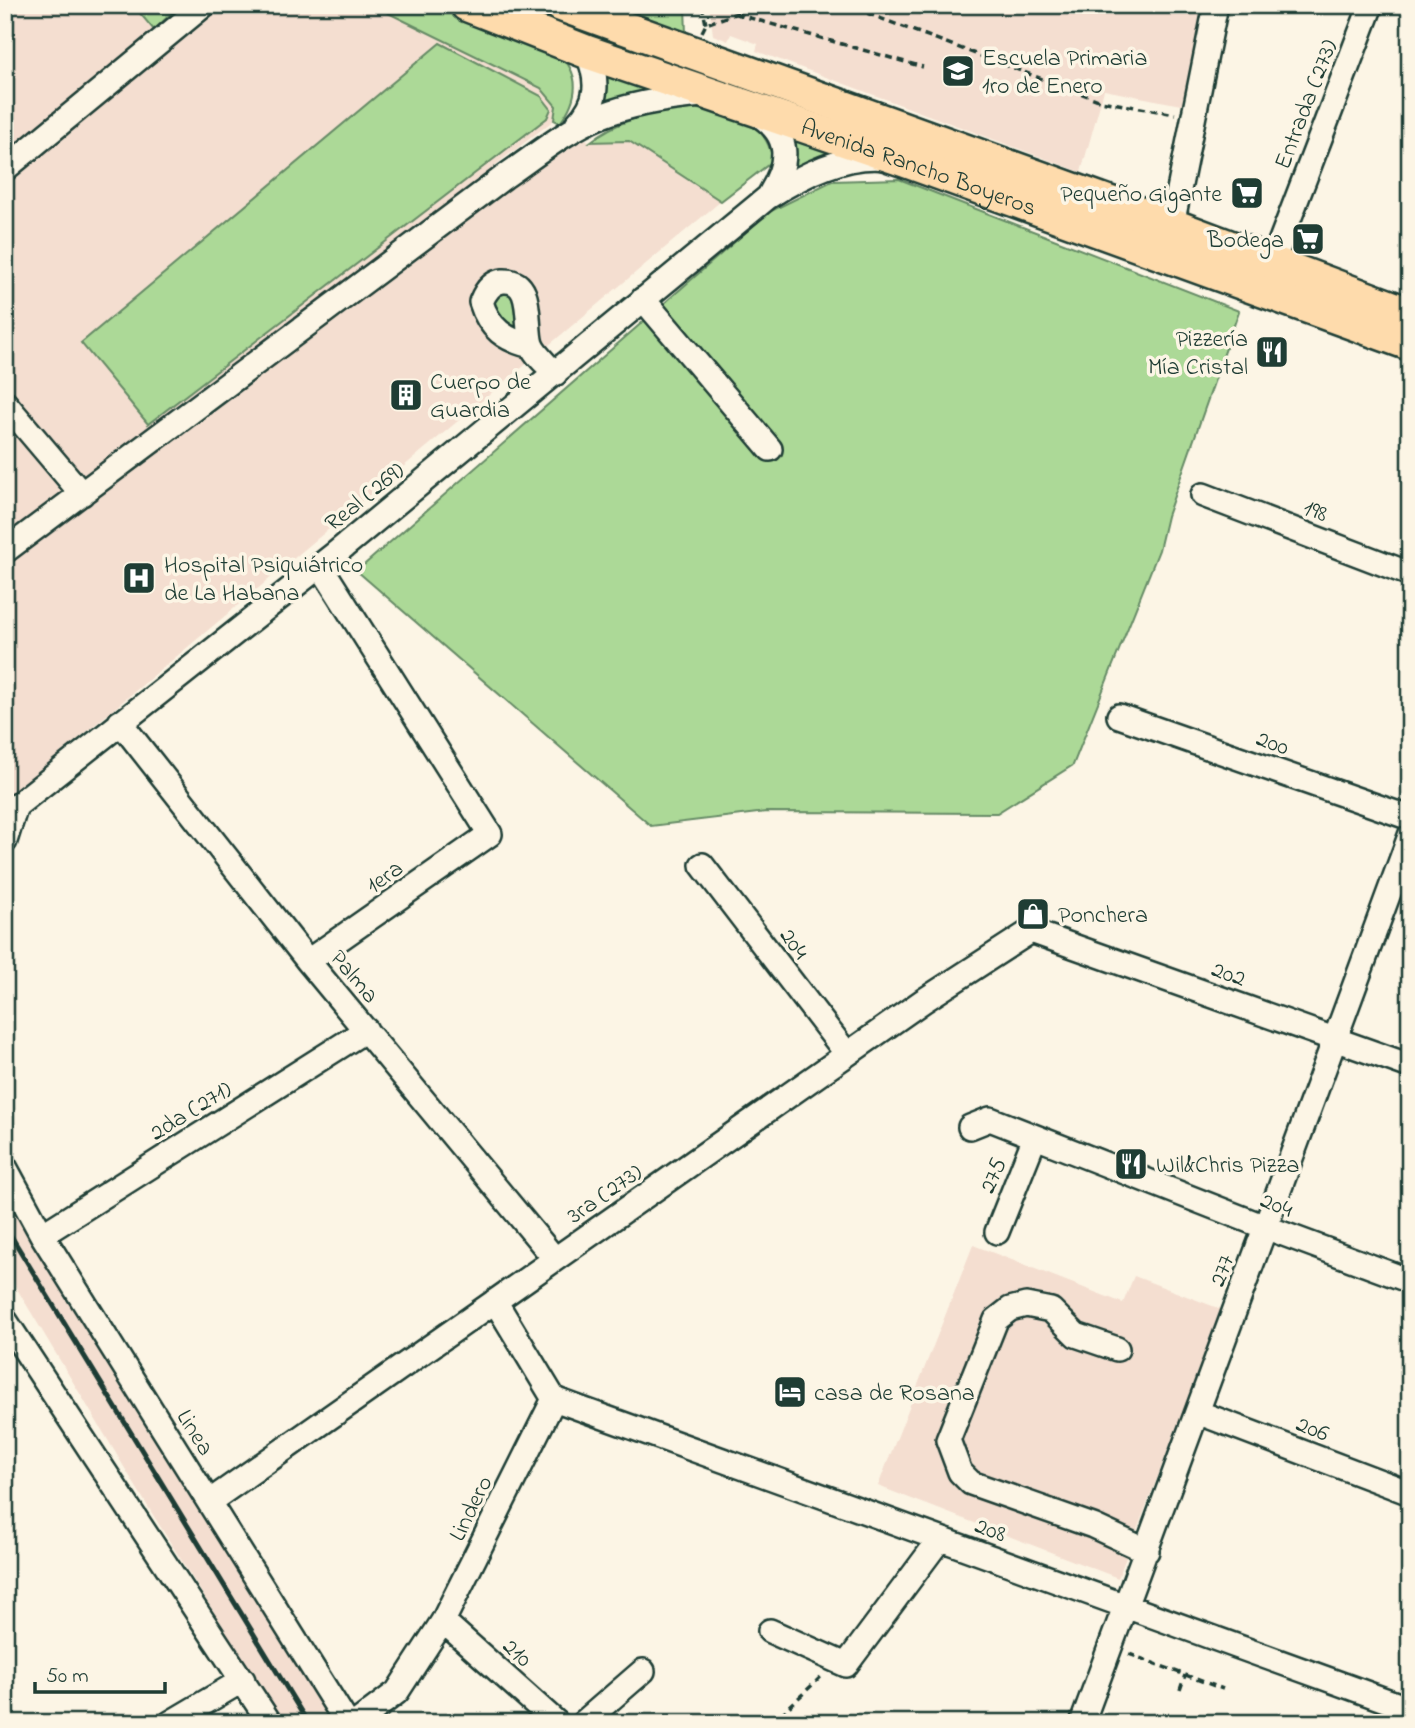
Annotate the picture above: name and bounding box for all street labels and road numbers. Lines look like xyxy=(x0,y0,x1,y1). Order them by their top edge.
street label: Entrada (273) xyxy=(1267,35,1348,175)
street label: Avenida Rancho Boyeros xyxy=(796,111,1041,227)
street label: Real (269) xyxy=(318,455,413,541)
street label: 198 xyxy=(1298,492,1333,533)
street label: 200 xyxy=(1251,722,1293,766)
street label: 1era xyxy=(360,853,411,904)
street label: 204 xyxy=(769,921,817,968)
street label: Palma xyxy=(320,943,386,1012)
street label: 202 xyxy=(1206,953,1250,998)
street label: 2da (271) xyxy=(143,1073,239,1151)
street label: 275 xyxy=(971,1153,1017,1199)
street label: 3ra (273) xyxy=(561,1156,650,1234)
street label: 204 xyxy=(1255,1184,1298,1228)
street label: 277 xyxy=(1201,1250,1245,1292)
street label: Linea xyxy=(166,1403,222,1463)
street label: 206 xyxy=(1290,1408,1334,1453)
street label: Lindero xyxy=(441,1470,503,1548)
street label: 208 xyxy=(969,1510,1011,1553)
street label: 210 xyxy=(493,1631,539,1677)

